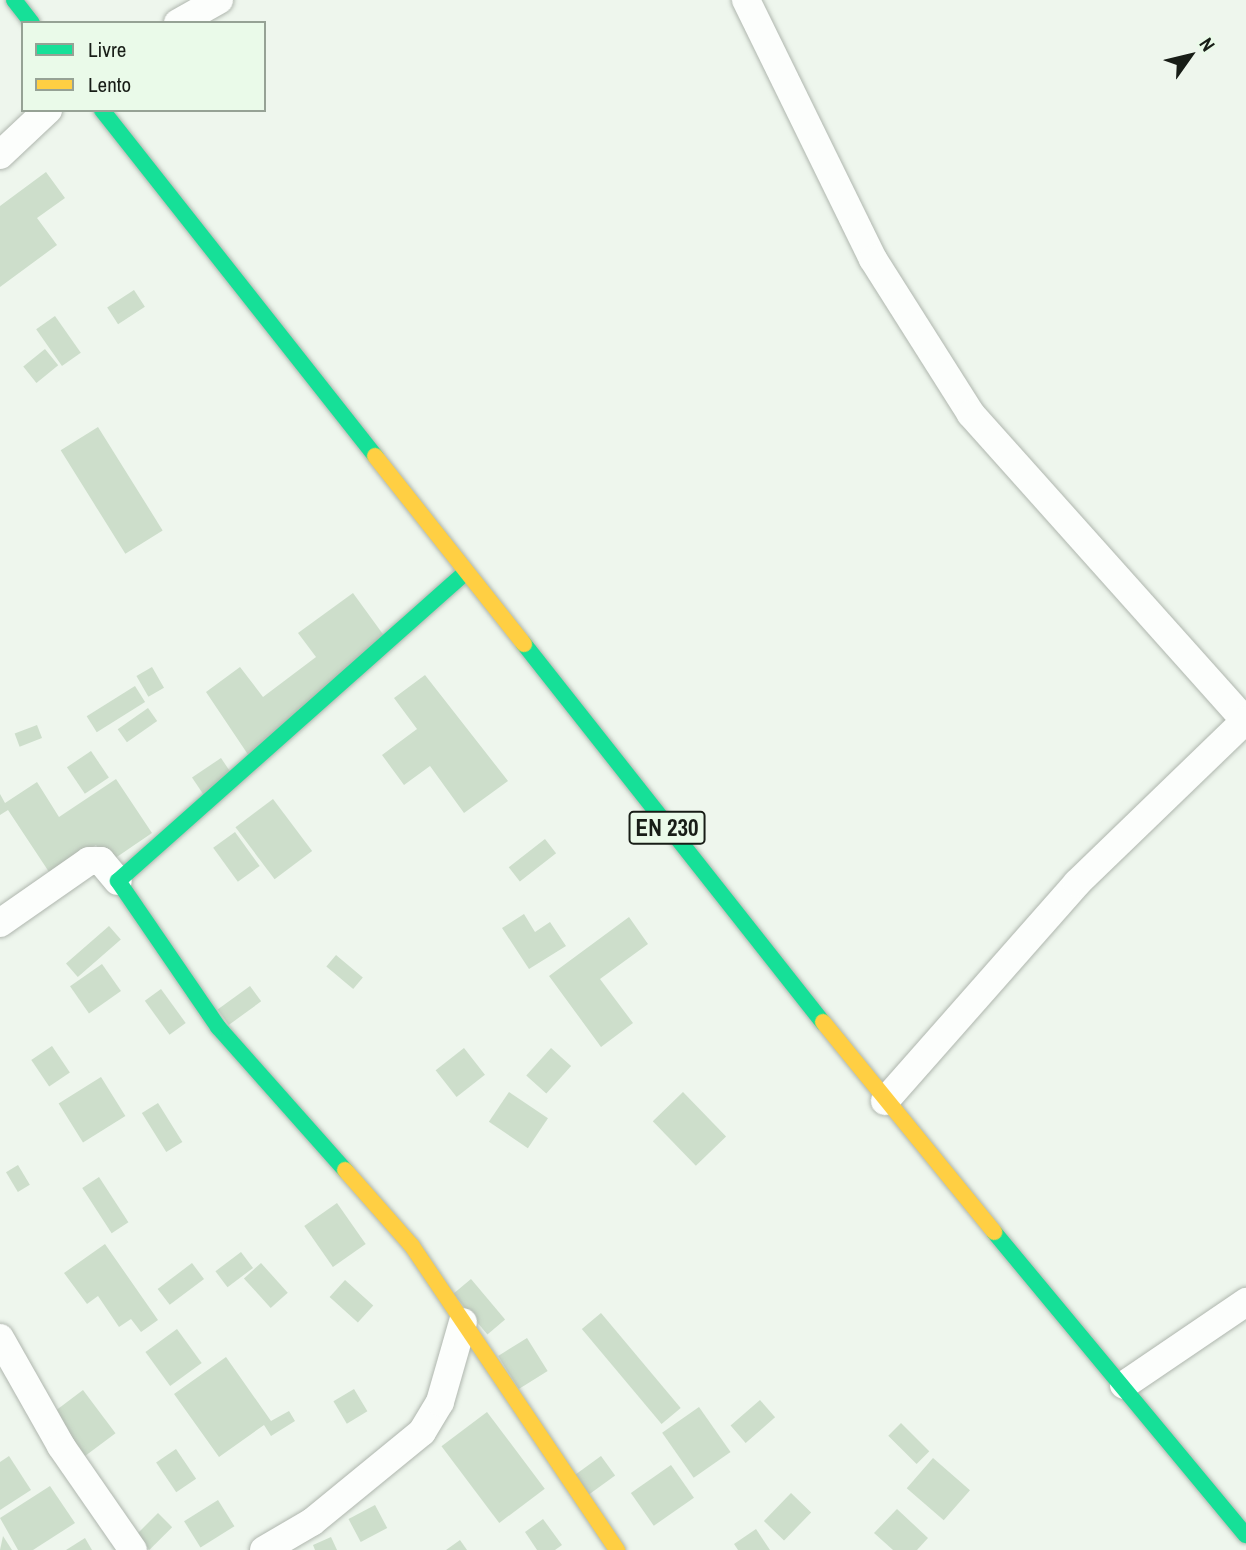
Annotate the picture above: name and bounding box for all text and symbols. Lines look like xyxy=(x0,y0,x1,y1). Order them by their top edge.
legend xyxy=(21,21,266,112)
north arrow xyxy=(1155,21,1225,91)
text: N xyxy=(1193,32,1221,56)
text: Livre xyxy=(88,35,126,64)
text: Lento xyxy=(88,70,131,99)
road number: EN 230 xyxy=(628,808,706,848)

